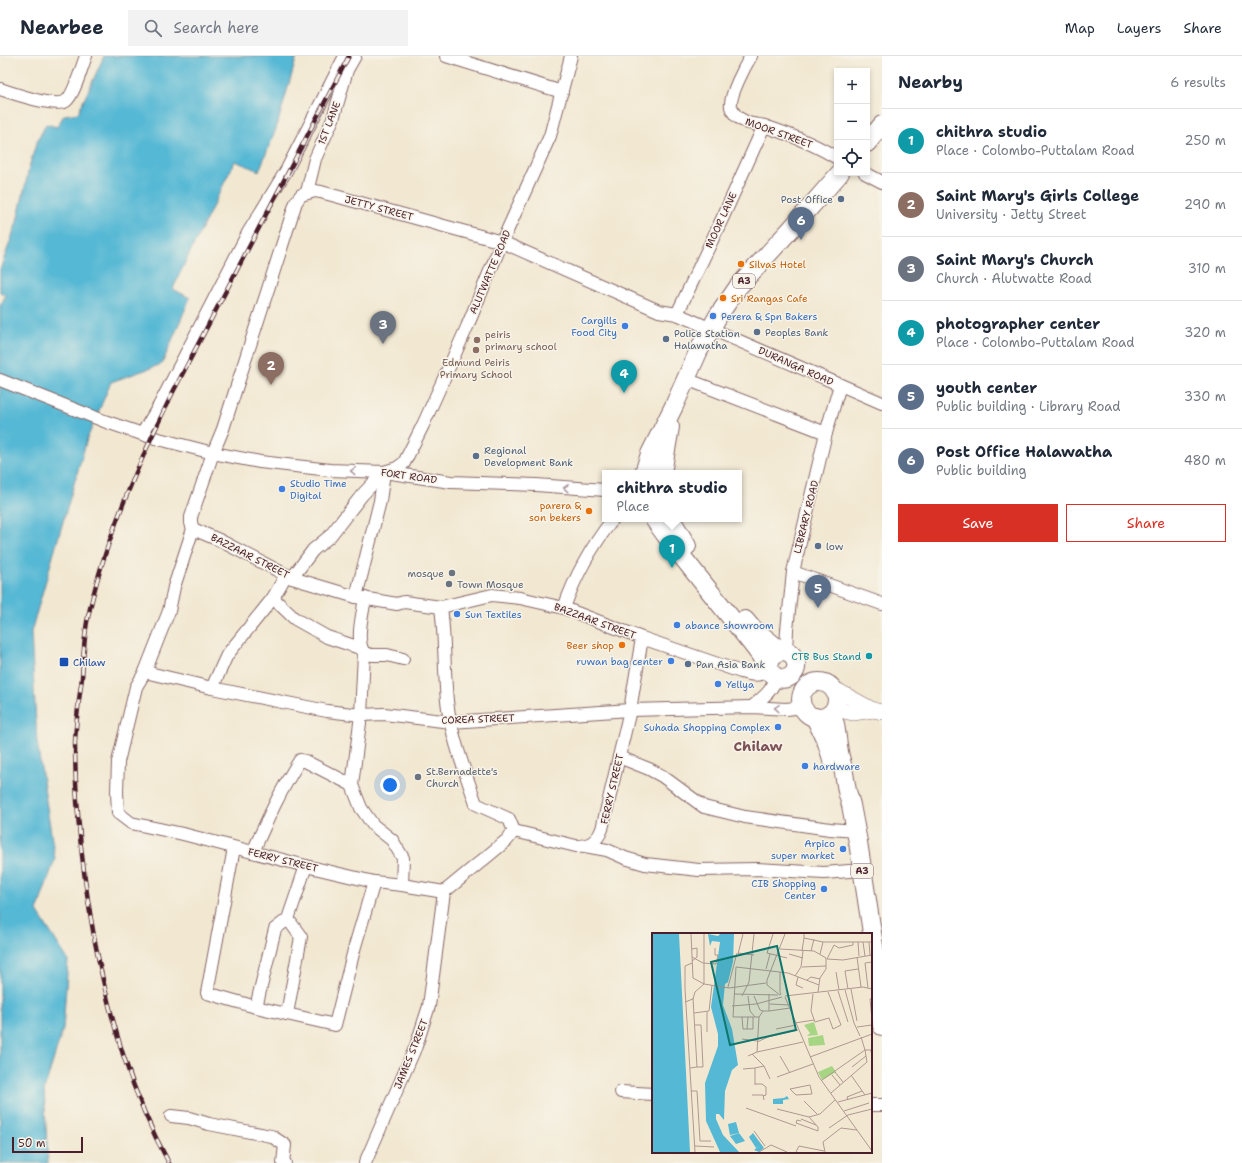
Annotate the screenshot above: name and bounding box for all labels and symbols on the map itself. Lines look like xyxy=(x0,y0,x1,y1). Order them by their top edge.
street label: 1ST LANE xyxy=(315,99,343,147)
street label: MOOR STREET xyxy=(743,115,815,151)
street label: MOOR LANE xyxy=(702,190,740,250)
street label: JETTY STREET xyxy=(343,193,415,223)
place label: Post Office xyxy=(781,193,833,206)
marker: Post Office xyxy=(836,194,846,204)
pin: 6 xyxy=(788,207,814,240)
street label: ALUTWATTE ROAD xyxy=(466,228,514,316)
place label: Silvas Hotel xyxy=(749,258,806,271)
marker: Silvas Hotel xyxy=(736,259,746,269)
road number: A3 xyxy=(733,274,755,288)
place label: Sri Rangas Cafe xyxy=(731,292,808,305)
marker: Sri Rangas Cafe xyxy=(718,293,728,303)
place label: Perera & Spn Bakers xyxy=(721,310,817,323)
pin: 3 xyxy=(370,311,396,344)
marker: Perera & Spn Bakers xyxy=(708,311,718,321)
place label: Cargills Food City xyxy=(571,314,617,339)
marker: Cargills Food City xyxy=(620,321,630,331)
place label: Peoples Bank xyxy=(765,326,829,339)
place label: Police Station Halawatha xyxy=(674,327,740,352)
marker: Peoples Bank xyxy=(752,327,762,337)
place label: peiris primary school xyxy=(485,328,557,353)
marker: Police Station Halawatha xyxy=(661,334,671,344)
marker: peiris primary school xyxy=(472,335,482,345)
street label: DURANGA ROAD xyxy=(756,344,836,389)
marker: Edmund Peiris Primary School xyxy=(471,345,481,355)
pin: 2 xyxy=(258,352,284,385)
place label: Edmund Peiris Primary School xyxy=(440,356,512,381)
pin: 4 xyxy=(611,360,637,393)
place label: Regional Development Bank xyxy=(484,444,573,469)
marker: Regional Development Bank xyxy=(471,451,481,461)
one-way arrow xyxy=(350,466,356,475)
street label: FORT ROAD xyxy=(380,466,438,486)
place label: Studio Time Digital xyxy=(290,477,347,502)
street label: LIBRARY ROAD xyxy=(791,479,822,555)
one-way arrow xyxy=(563,483,569,492)
marker: Studio Time Digital xyxy=(277,484,287,494)
place label: parera & son bekers xyxy=(529,499,582,524)
marker: parera & son bekers xyxy=(584,506,594,516)
street label: BAZZAAR STREET xyxy=(209,531,291,581)
pin: 1 xyxy=(659,535,685,568)
place label: low xyxy=(826,540,844,553)
marker: low xyxy=(813,541,823,551)
place label: mosque xyxy=(408,567,444,580)
marker: mosque xyxy=(447,568,457,578)
pin: 5 xyxy=(805,575,831,608)
place label: Town Mosque xyxy=(457,578,524,591)
marker: Town Mosque xyxy=(444,579,454,589)
street label: BAZZAAR STREET xyxy=(552,600,638,642)
place label: Sun Textiles xyxy=(465,608,522,621)
marker: Sun Textiles xyxy=(452,609,462,619)
place label: abance showroom xyxy=(685,619,774,632)
marker: abance showroom xyxy=(672,620,682,630)
place label: Beer shop xyxy=(566,639,614,652)
marker: Beer shop xyxy=(617,640,627,650)
place label: CTB Bus Stand xyxy=(792,650,862,663)
marker: CTB Bus Stand xyxy=(864,651,874,661)
place label: ruwan bag center xyxy=(576,655,663,668)
marker: Chilaw xyxy=(58,656,70,668)
place label: Chilaw xyxy=(73,656,106,669)
marker: ruwan bag center xyxy=(666,656,676,666)
place label: Pan Asia Bank xyxy=(696,658,765,671)
marker: Pan Asia Bank xyxy=(683,659,693,669)
place label: Yellya xyxy=(726,678,755,691)
marker: Yellya xyxy=(713,679,723,689)
one-way arrow xyxy=(774,704,780,713)
street label: COREA STREET xyxy=(441,711,515,727)
place label: Suhada Shopping Complex xyxy=(644,721,770,734)
marker: Suhada Shopping Complex xyxy=(773,722,783,732)
district label: Chilaw xyxy=(734,737,783,755)
street label: FERRY STREET xyxy=(598,753,626,825)
place label: hardware xyxy=(813,760,861,773)
marker: hardware xyxy=(800,761,810,771)
place label: St.Bernadette's Church xyxy=(426,765,498,790)
marker: St.Bernadette's Church xyxy=(413,772,423,782)
your location xyxy=(380,775,400,795)
place label: Arpico super market xyxy=(771,837,835,862)
marker: Arpico super market xyxy=(838,844,848,854)
street label: FERRY STREET xyxy=(247,845,319,875)
road number: A3 xyxy=(851,864,873,878)
place label: CIB Shopping Center xyxy=(751,877,816,902)
marker: CIB Shopping Center xyxy=(819,884,829,894)
inset map xyxy=(652,933,872,1153)
street label: JAMES STREET xyxy=(391,1017,431,1091)
scale bar xyxy=(12,1135,83,1154)

